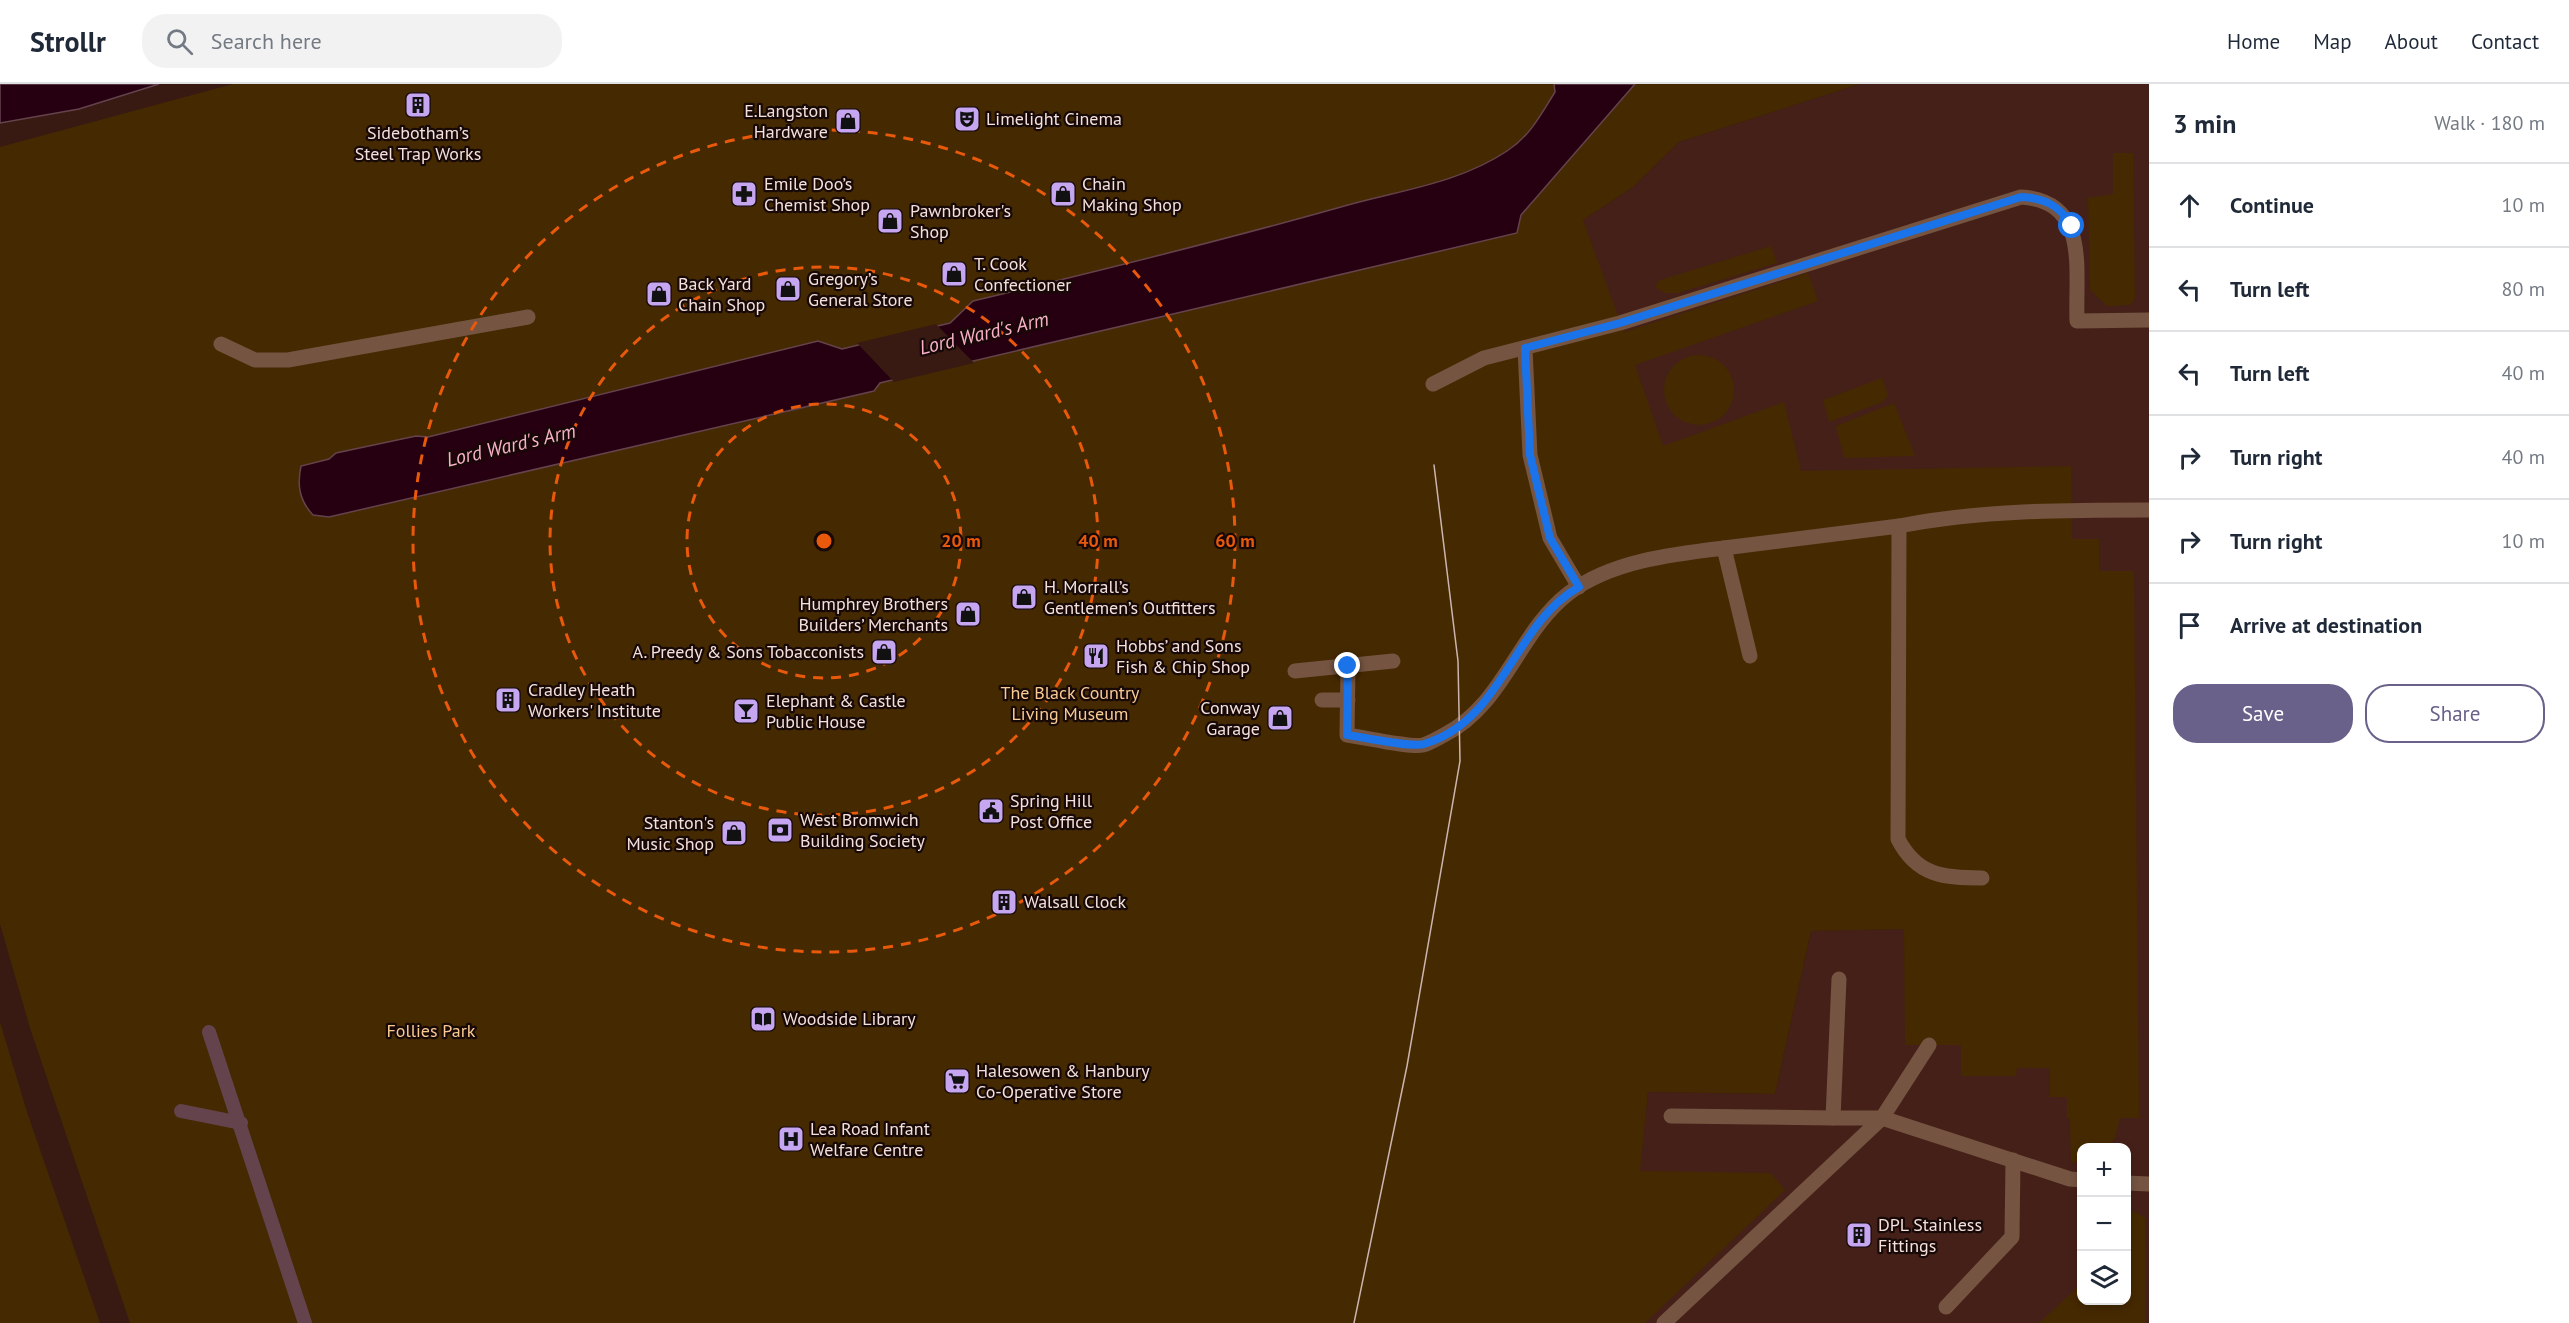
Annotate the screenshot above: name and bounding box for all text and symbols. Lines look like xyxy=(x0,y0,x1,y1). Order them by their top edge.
search box xyxy=(142,14,562,68)
text: Strollr xyxy=(30,23,106,60)
icon: search xyxy=(163,25,196,58)
text: Search here xyxy=(211,27,322,55)
text: Home xyxy=(2227,28,2280,55)
text: Map xyxy=(2313,28,2352,55)
text: About xyxy=(2385,28,2438,55)
text: Contact xyxy=(2471,28,2539,55)
building icon: Sidebotham’s Steel Trap Works xyxy=(403,90,433,120)
place label: E.Langston Hardware xyxy=(744,99,828,143)
theatre icon: Limelight Cinema xyxy=(952,104,982,134)
shop icon: E.Langston Hardware xyxy=(833,106,863,136)
place label: Limelight Cinema xyxy=(986,107,1122,130)
text: 3 min xyxy=(2173,107,2236,140)
text: Walk · 180 m xyxy=(2434,110,2545,136)
place label: Sidebotham’s Steel Trap Works xyxy=(355,121,481,165)
place label: Emile Doo’s Chemist Shop xyxy=(764,172,870,216)
place label: Chain Making Shop xyxy=(1082,172,1182,216)
pharmacy icon: Emile Doo’s Chemist Shop xyxy=(729,179,759,209)
shop icon: Chain Making Shop xyxy=(1048,179,1078,209)
icon: ahead xyxy=(2173,189,2206,222)
text: Continue xyxy=(2230,191,2314,219)
text: 10 m xyxy=(2502,192,2545,218)
place label: Pawnbroker's Shop xyxy=(910,199,1011,243)
shop icon: Pawnbroker's Shop xyxy=(875,206,905,236)
route start xyxy=(2058,212,2084,238)
place label: T. Cook Confectioner xyxy=(974,252,1071,296)
shop icon: T. Cook Confectioner xyxy=(939,259,969,289)
place label: Gregory’s General Store xyxy=(808,267,913,311)
place label: Back Yard Chain Shop xyxy=(678,272,765,316)
icon: left xyxy=(2173,273,2206,306)
shop icon: Gregory’s General Store xyxy=(773,274,803,304)
text: Turn left xyxy=(2230,275,2310,303)
text: 80 m xyxy=(2502,276,2545,302)
shop icon: Back Yard Chain Shop xyxy=(644,279,674,309)
water label: Lord Ward's Arm xyxy=(917,305,1051,361)
icon: left xyxy=(2173,357,2206,390)
text: Turn left xyxy=(2230,359,2310,387)
text: 40 m xyxy=(2502,360,2545,386)
water label: Lord Ward's Arm xyxy=(444,417,578,473)
icon: right xyxy=(2173,441,2206,474)
text: Turn right xyxy=(2230,443,2322,471)
text: 40 m xyxy=(2502,444,2545,470)
icon: right xyxy=(2173,525,2206,558)
text: Turn right xyxy=(2230,527,2322,555)
text: 10 m xyxy=(2502,528,2545,554)
text: 20 m xyxy=(941,529,981,552)
text: 40 m xyxy=(1078,529,1118,552)
text: 60 m xyxy=(1215,529,1255,552)
centre of rings xyxy=(814,531,834,551)
place label: H. Morrall’s Gentlemen’s Outfitters xyxy=(1044,575,1216,619)
shop icon: H. Morrall’s Gentlemen’s Outfitters xyxy=(1009,582,1039,612)
place label: Humphrey Brothers Builders’ Merchants xyxy=(798,592,948,636)
shop icon: Humphrey Brothers Builders’ Merchants xyxy=(953,599,983,629)
icon: arrive xyxy=(2173,609,2206,642)
text: Arrive at destination xyxy=(2230,611,2422,639)
place label: Hobbs’ and Sons Fish & Chip Shop xyxy=(1116,634,1250,678)
shop icon: A. Preedy & Sons Tobacconists xyxy=(869,637,899,667)
place label: A. Preedy & Sons Tobacconists xyxy=(633,640,864,663)
restaurant icon: Hobbs’ and Sons Fish & Chip Shop xyxy=(1081,641,1111,671)
route end xyxy=(1334,652,1360,678)
place label: Cradley Heath Workers' Institute xyxy=(528,678,661,722)
park label: The Black Country Living Museum xyxy=(1001,681,1140,725)
button: Save xyxy=(2173,684,2353,743)
button: Share xyxy=(2365,684,2545,743)
building icon: Cradley Heath Workers' Institute xyxy=(493,685,523,715)
place label: Elephant & Castle Public House xyxy=(766,689,906,733)
bar icon: Elephant & Castle Public House xyxy=(731,696,761,726)
place label: Conway Garage xyxy=(1200,696,1261,740)
shop icon: Conway Garage xyxy=(1265,703,1295,733)
place label: Spring Hill Post Office xyxy=(1010,789,1093,833)
public building icon: Spring Hill Post Office xyxy=(976,796,1006,826)
place label: West Bromwich Building Society xyxy=(800,808,926,852)
place label: Stanton's Music Shop xyxy=(626,811,714,855)
bank icon: West Bromwich Building Society xyxy=(765,815,795,845)
shop icon: Stanton's Music Shop xyxy=(719,818,749,848)
building icon: Walsall Clock xyxy=(989,887,1019,917)
place label: Walsall Clock xyxy=(1024,890,1126,913)
library icon: Woodside Library xyxy=(748,1004,778,1034)
place label: Woodside Library xyxy=(783,1007,916,1030)
park label: Follies Park xyxy=(387,1019,476,1042)
place label: Halesowen & Hanbury Co-Operative Store xyxy=(976,1059,1150,1103)
supermarket icon: Halesowen & Hanbury Co-Operative Store xyxy=(942,1066,972,1096)
place label: Lea Road Infant Welfare Centre xyxy=(810,1117,930,1161)
hospital icon: Lea Road Infant Welfare Centre xyxy=(776,1124,806,1154)
map controls xyxy=(2077,1143,2131,1305)
button: + xyxy=(2077,1143,2131,1197)
button: − xyxy=(2077,1197,2131,1251)
place label: DPL Stainless Fittings xyxy=(1878,1213,1982,1257)
building icon: DPL Stainless Fittings xyxy=(1844,1220,1874,1250)
button: layers xyxy=(2077,1251,2131,1305)

